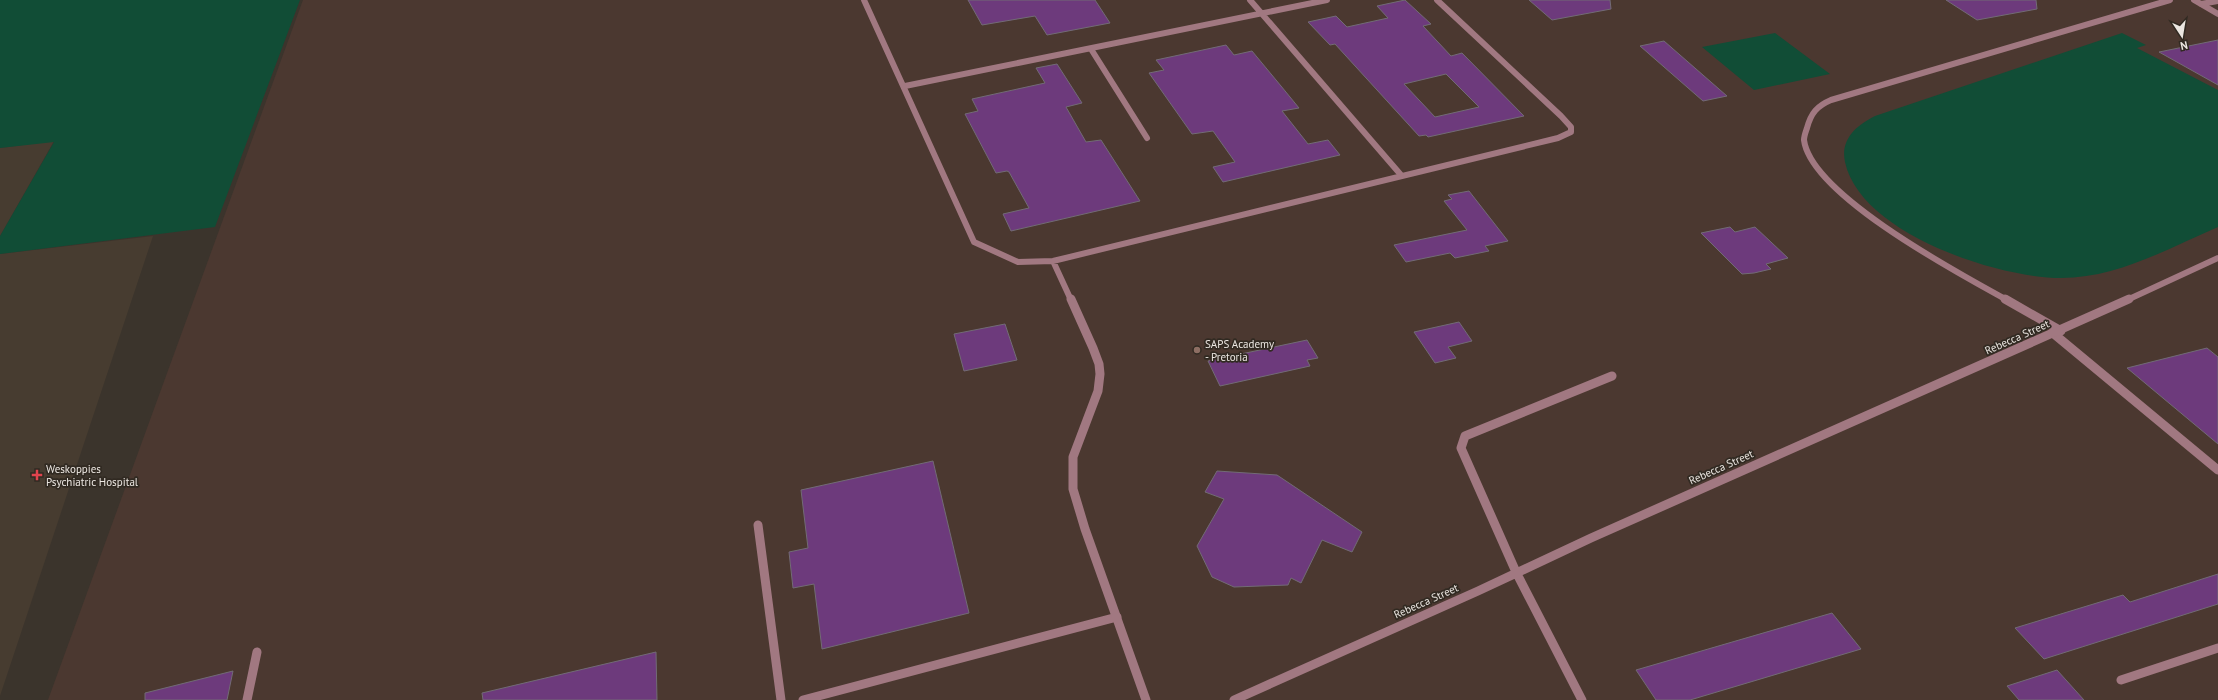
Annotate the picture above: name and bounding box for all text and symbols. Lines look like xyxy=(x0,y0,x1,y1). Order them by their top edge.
north arrow xyxy=(2162,16,2202,56)
text: N xyxy=(2179,38,2189,53)
street label: Rebecca Street xyxy=(1983,316,2052,357)
place label: SAPS Academy - Pretoria xyxy=(1205,337,1275,364)
marker: SAPS Academy - Pretoria xyxy=(1192,345,1202,355)
street label: Rebecca Street xyxy=(1687,446,1756,487)
place label: Weskoppies Psychiatric Hospital xyxy=(46,462,139,489)
marker: Weskoppies Psychiatric Hospital xyxy=(31,469,43,481)
street label: Rebecca Street xyxy=(1392,580,1461,621)

